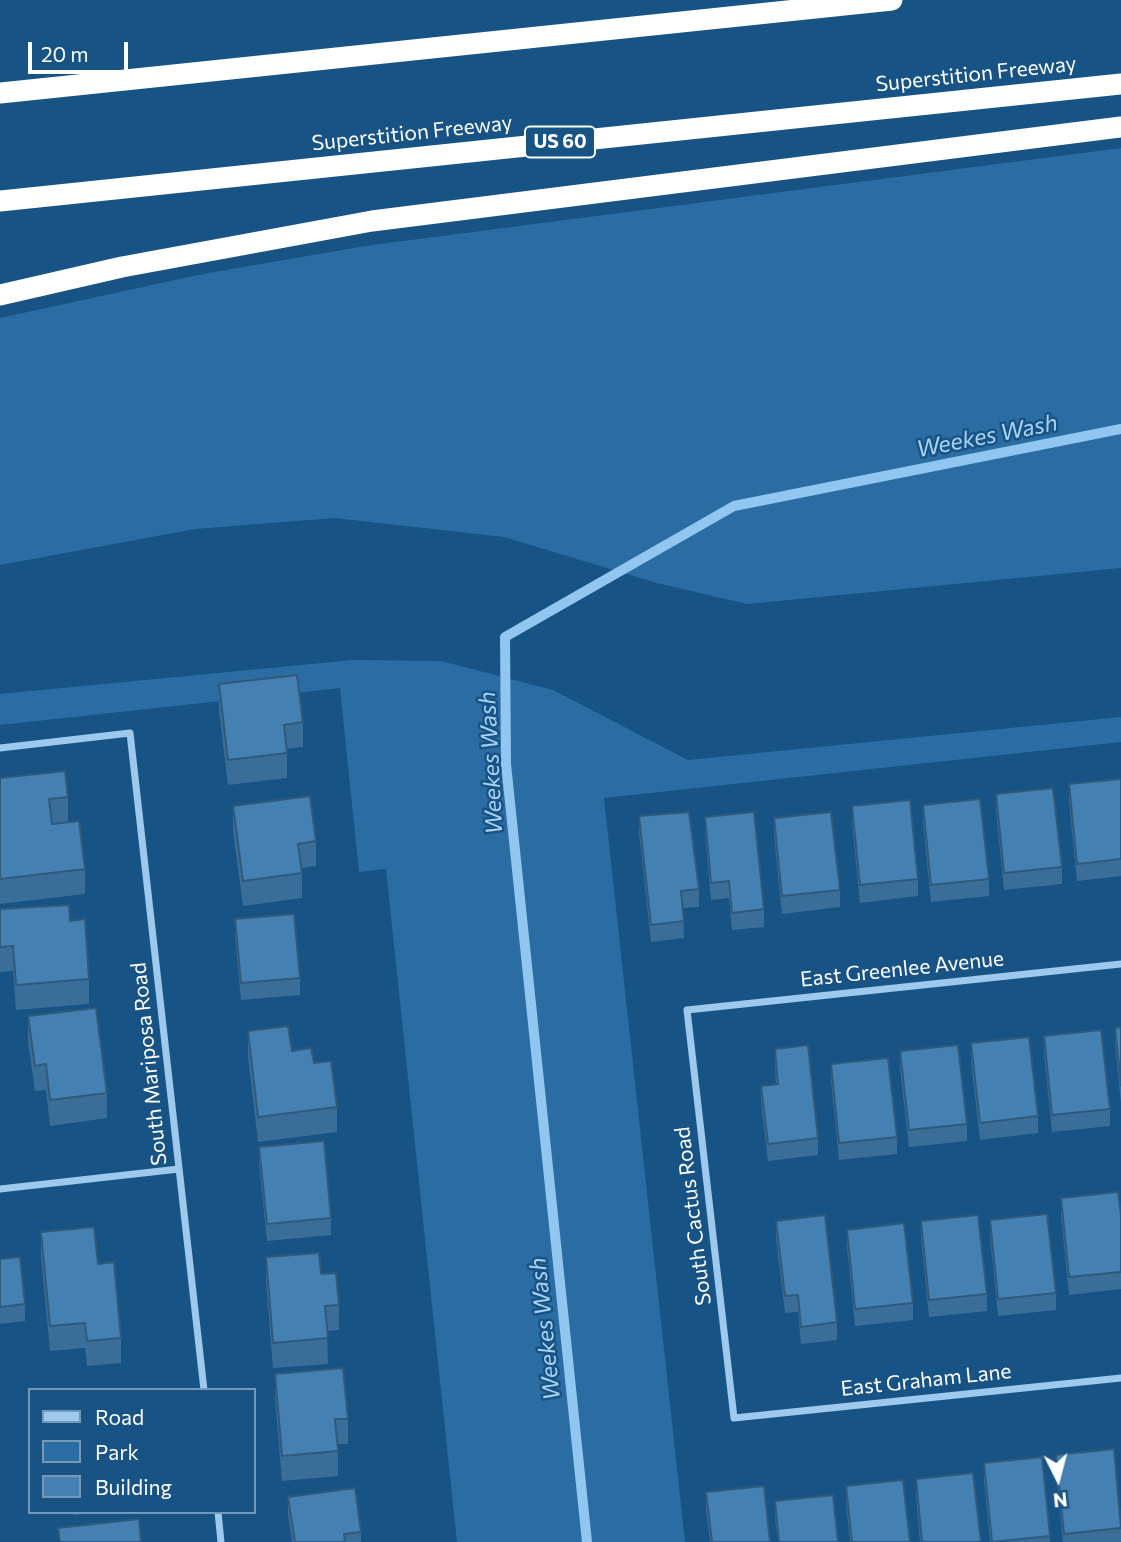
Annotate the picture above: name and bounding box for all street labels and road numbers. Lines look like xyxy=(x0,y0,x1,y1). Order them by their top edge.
street label: Superstition Freeway xyxy=(874,51,1078,97)
street label: Superstition Freeway xyxy=(310,110,514,156)
road number: US 60 xyxy=(525,126,595,158)
street label: East Greenlee Avenue xyxy=(799,946,1005,992)
street label: South Mariposa Road xyxy=(126,961,172,1167)
street label: South Cactus Road xyxy=(670,1125,716,1307)
street label: East Graham Lane xyxy=(839,1359,1013,1401)

